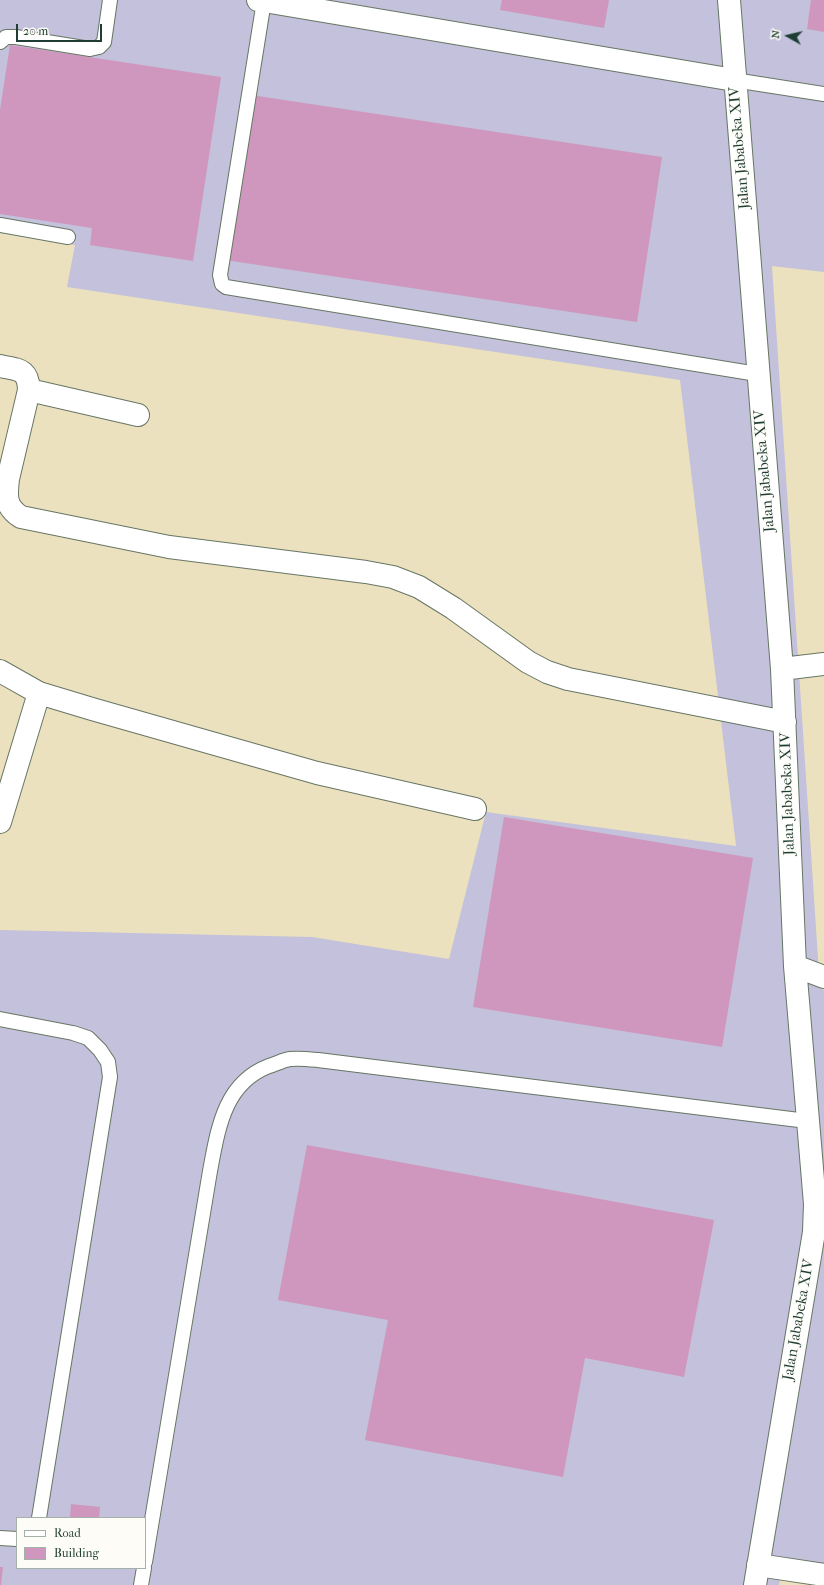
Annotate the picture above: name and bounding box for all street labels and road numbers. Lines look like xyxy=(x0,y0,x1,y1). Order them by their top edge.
street label: Jalan Jababeka XIV xyxy=(726,86,754,210)
street label: Jalan Jababeka XIV xyxy=(751,409,779,533)
street label: Jalan Jababeka XIV xyxy=(777,732,799,856)
street label: Jalan Jababeka XIV xyxy=(779,1258,819,1382)

